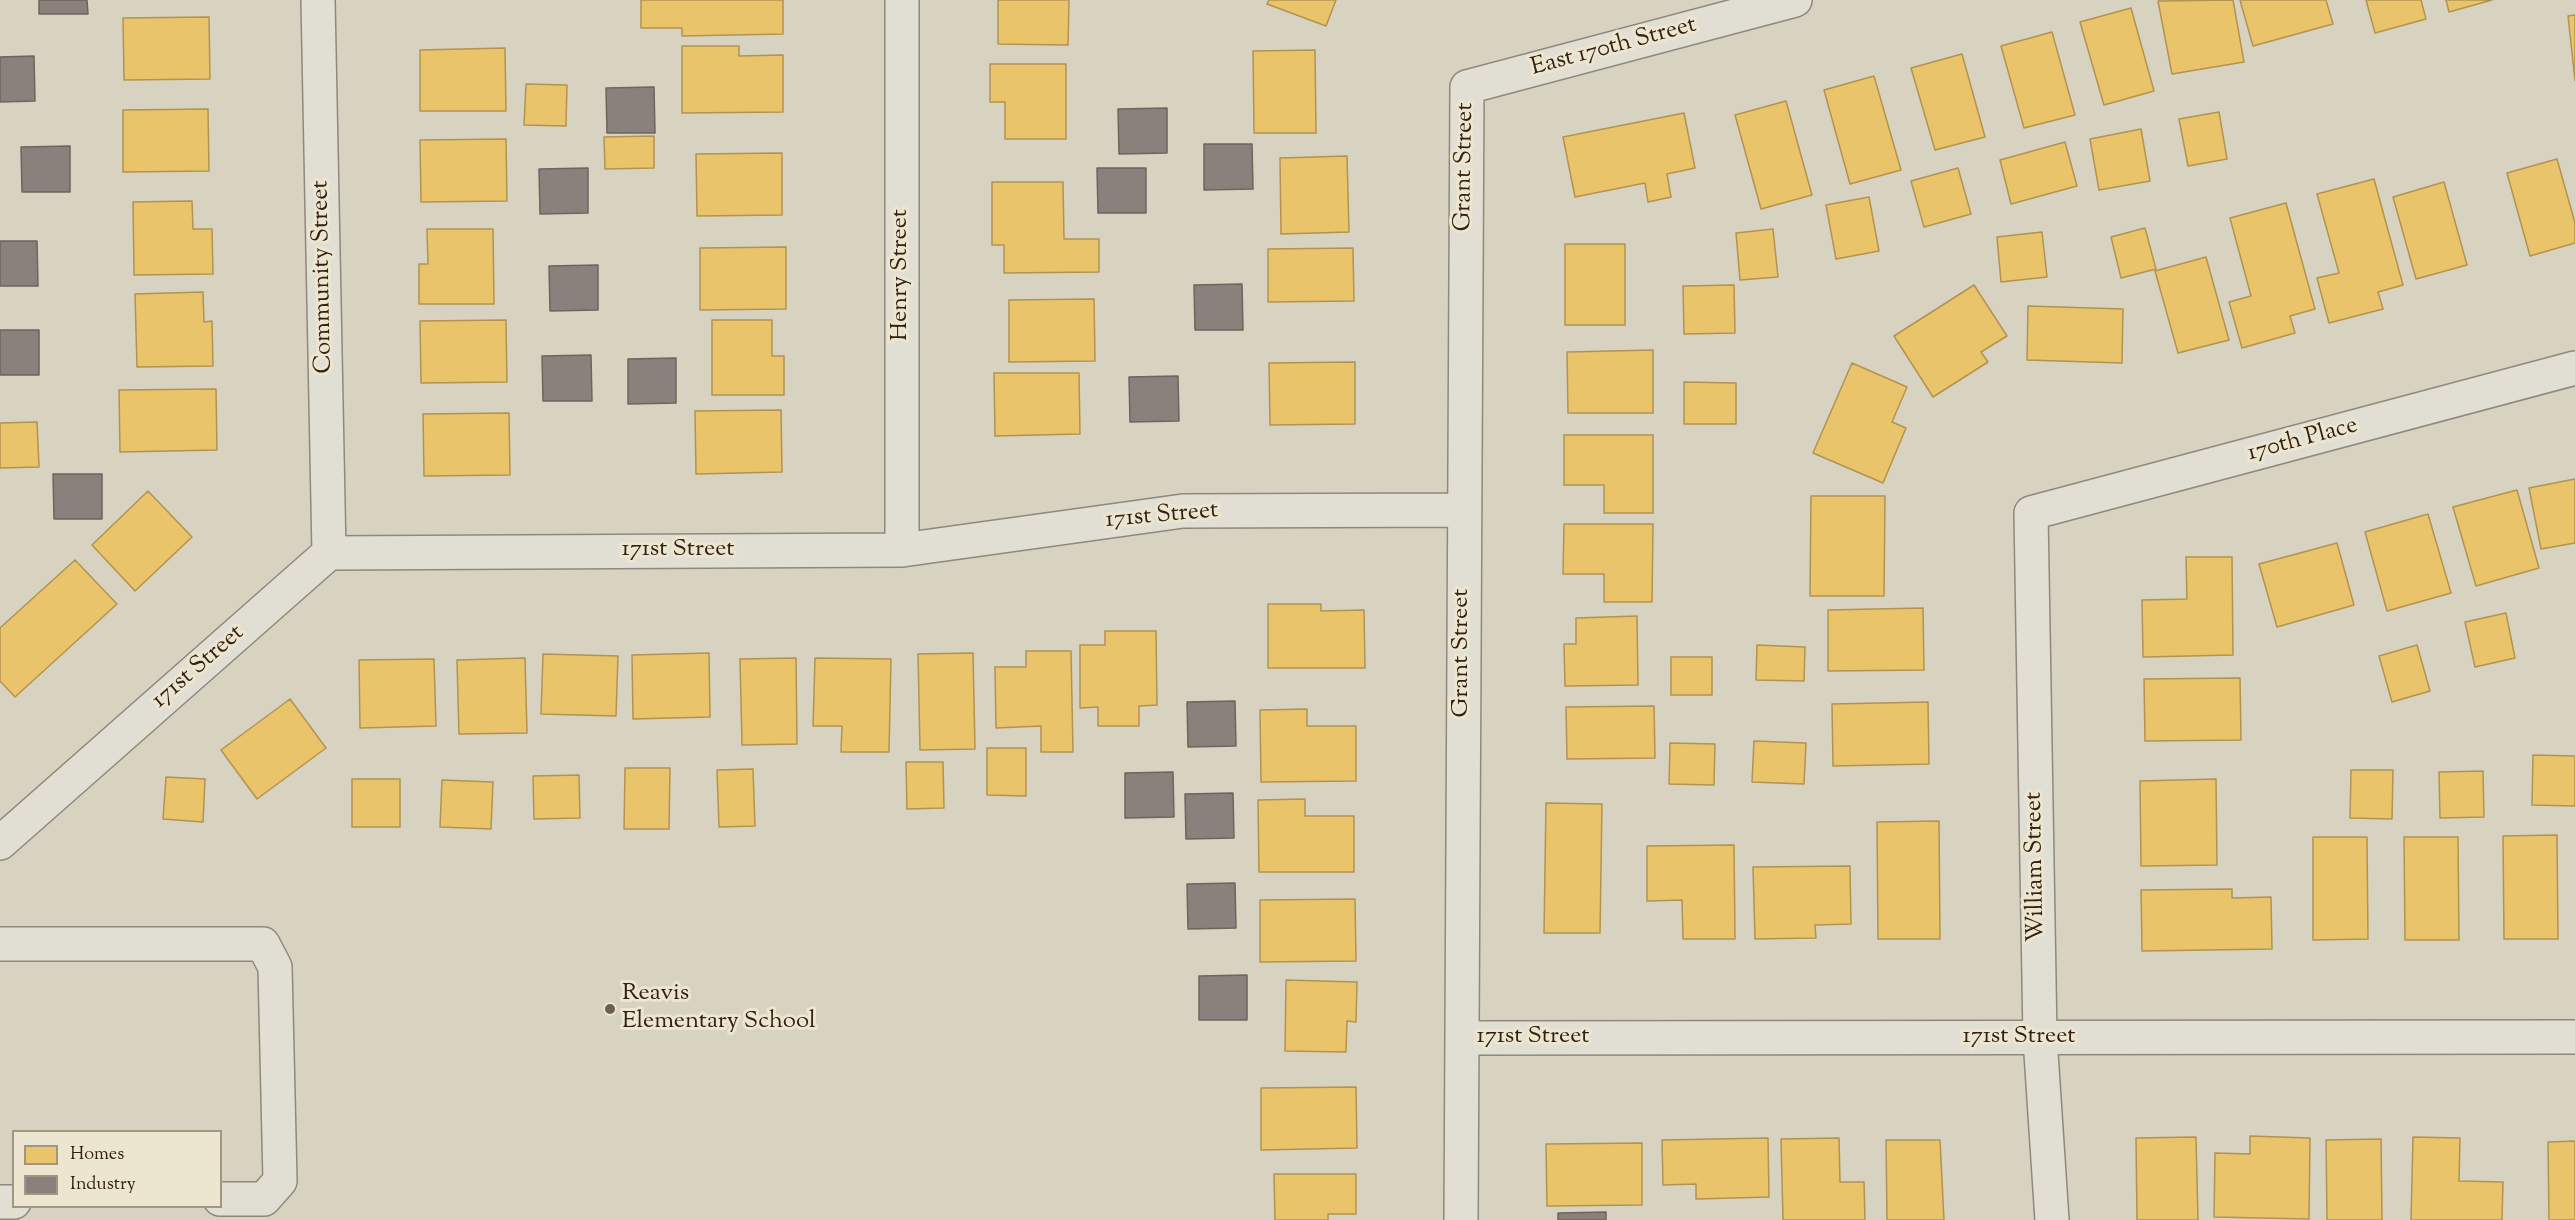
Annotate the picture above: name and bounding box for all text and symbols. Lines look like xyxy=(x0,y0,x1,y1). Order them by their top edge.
street label: East 170th Street xyxy=(1528,12,1700,84)
street label: Grant Street xyxy=(1450,102,1482,232)
street label: Community Street xyxy=(308,180,340,374)
street label: Henry Street xyxy=(888,209,916,341)
street label: 170th Place xyxy=(2245,413,2361,469)
street label: 171st Street xyxy=(1104,498,1220,536)
street label: 171st Street xyxy=(621,537,735,565)
street label: Grant Street xyxy=(1449,589,1477,717)
street label: 171st Street xyxy=(147,620,251,716)
street label: William Street xyxy=(2021,792,2053,942)
place label: Reavis Elementary School xyxy=(622,981,816,1037)
marker: Reavis Elementary School xyxy=(603,1002,617,1016)
street label: 171st Street xyxy=(1476,1024,1590,1052)
street label: 171st Street xyxy=(1962,1024,2076,1052)
legend xyxy=(12,1130,222,1208)
text: Homes xyxy=(70,1142,124,1168)
text: Industry xyxy=(70,1172,136,1198)

